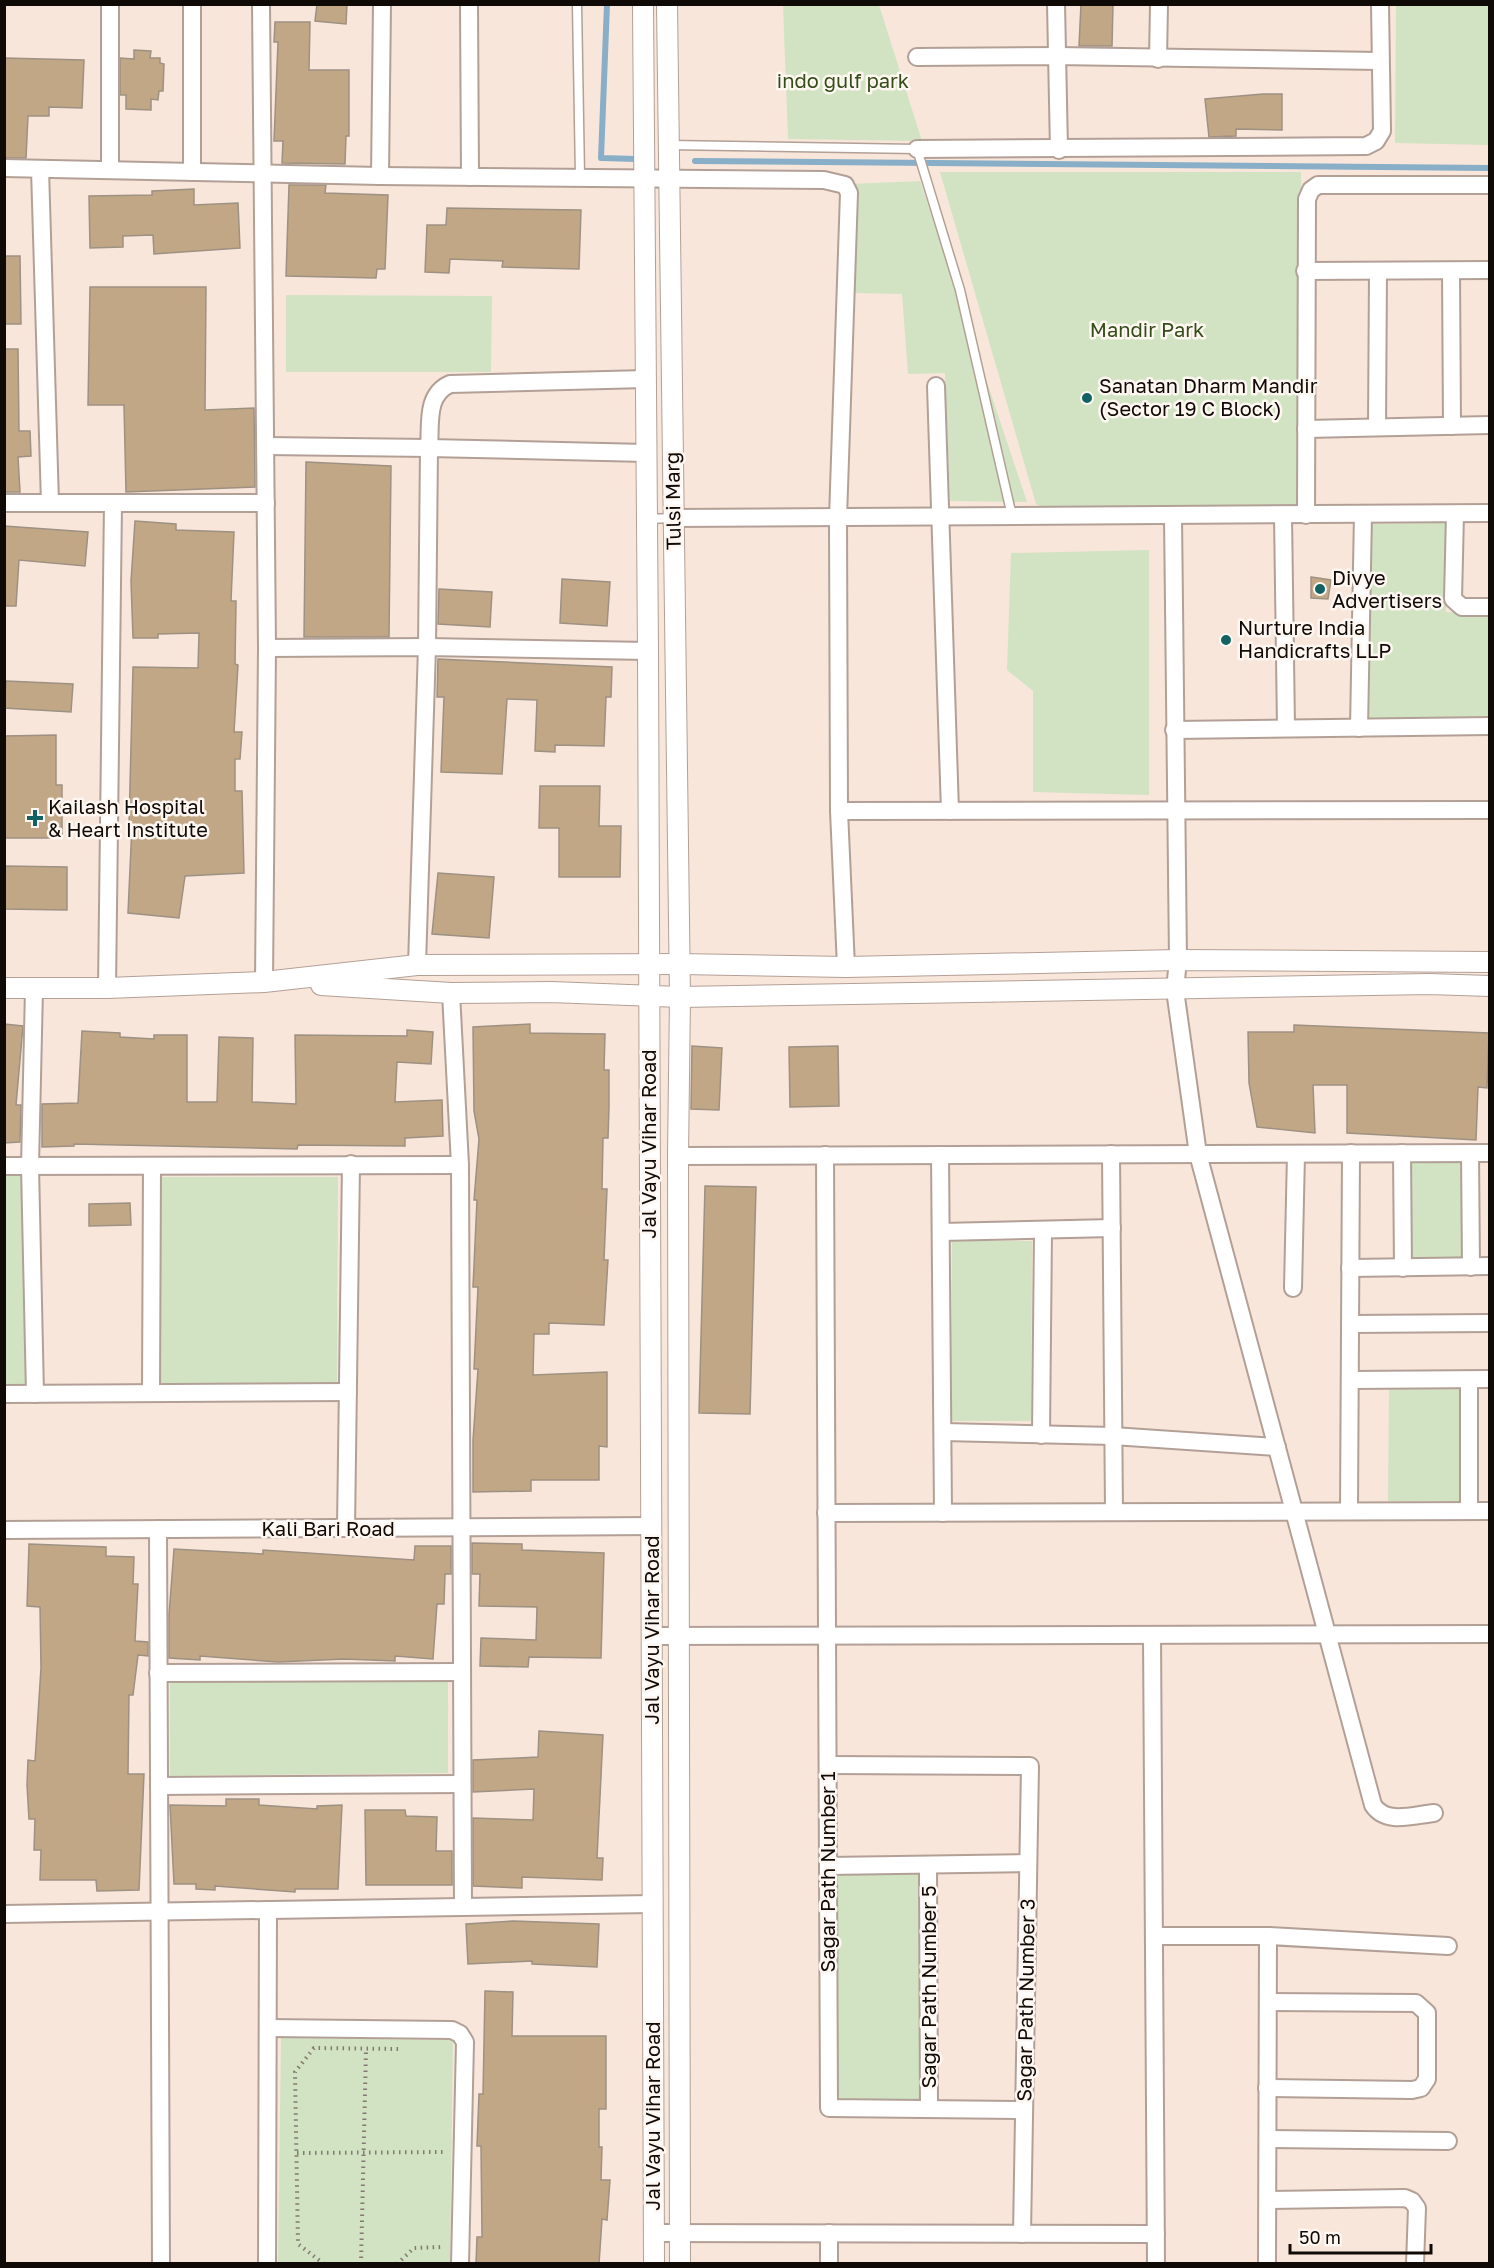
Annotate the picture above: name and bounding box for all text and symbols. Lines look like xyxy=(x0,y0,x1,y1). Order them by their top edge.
park label: indo gulf park xyxy=(777,68,909,92)
park label: Mandir Park xyxy=(1090,317,1204,341)
place label: Sanatan Dharm Mandir (Sector 19 C Block) xyxy=(1099,373,1318,420)
marker: Sanatan Dharm Mandir (Sector 19 C Block) xyxy=(1080,391,1094,405)
street label: Tulsi Marg xyxy=(659,452,685,550)
place label: Divye Advertisers xyxy=(1332,565,1442,612)
marker: Divye Advertisers xyxy=(1313,582,1327,596)
place label: Nurture India Handicrafts LLP xyxy=(1238,615,1391,662)
marker: Nurture India Handicrafts LLP xyxy=(1219,633,1233,647)
place label: Kailash Hospital & Heart Institute xyxy=(48,794,208,841)
marker: Kailash Hospital & Heart Institute xyxy=(26,809,44,827)
street label: Jal Vayu Vihar Road xyxy=(636,1049,660,1239)
street label: Kali Bari Road xyxy=(261,1516,395,1540)
street label: Jal Vayu Vihar Road xyxy=(639,1535,663,1725)
street label: Sagar Path Number 1 xyxy=(815,1771,839,1973)
street label: Sagar Path Number 5 xyxy=(916,1885,940,2089)
street label: Sagar Path Number 3 xyxy=(1011,1898,1039,2102)
street label: Jal Vayu Vihar Road xyxy=(640,2021,664,2211)
scale bar xyxy=(1290,2217,1431,2255)
text: 50 m xyxy=(1299,2226,1341,2248)

